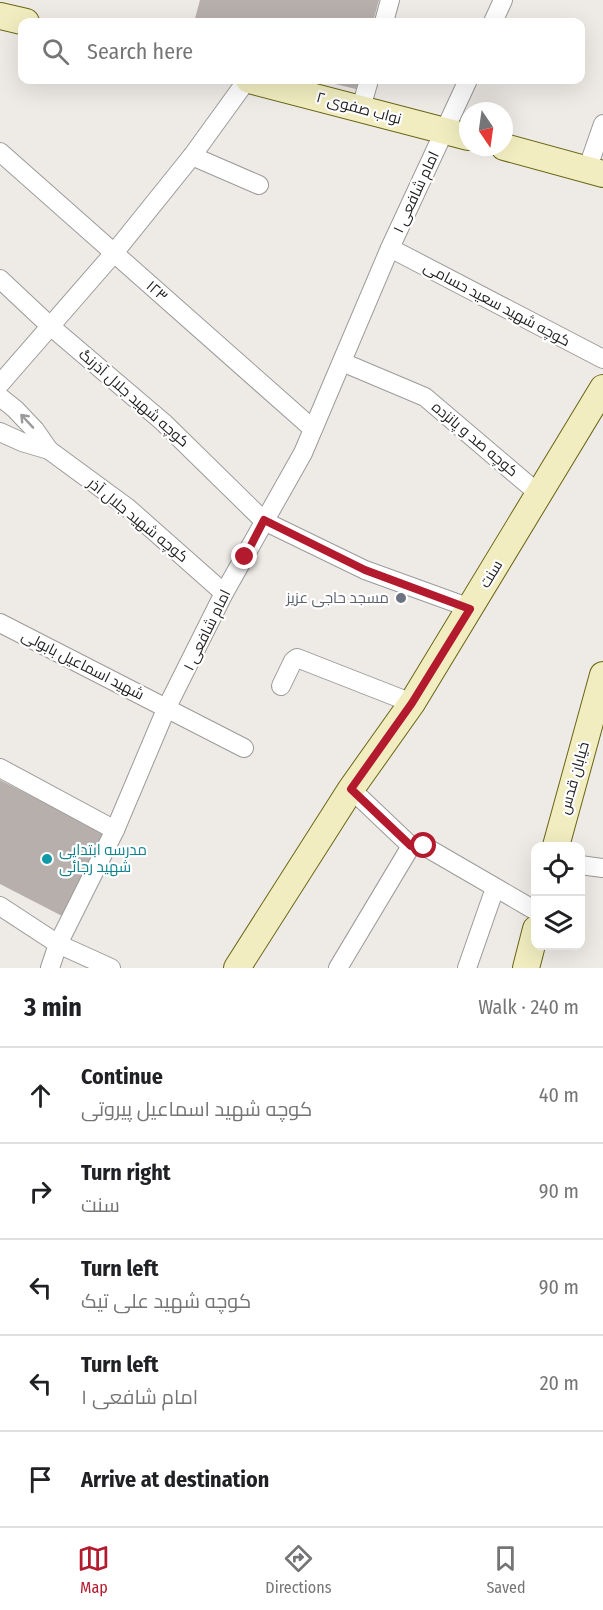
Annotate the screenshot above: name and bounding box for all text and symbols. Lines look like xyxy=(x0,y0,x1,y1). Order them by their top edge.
search box xyxy=(18,18,585,84)
icon: search xyxy=(39,35,72,68)
text: Search here xyxy=(87,38,193,65)
street label: نواب صفوی ۲ xyxy=(314,88,404,129)
north arrow xyxy=(459,102,513,156)
street label: امام شافعی ۱ xyxy=(389,148,444,236)
street label: کوچه شهید سعید حسامی xyxy=(420,258,573,351)
street label: ۱۲۳ xyxy=(143,277,171,305)
street label: کوچه شهید جلال آذرنگ xyxy=(75,345,193,452)
street label: کوچه صد و پانزده xyxy=(428,398,522,481)
one-way arrow xyxy=(20,414,34,429)
street label: کوچه شهید جلال آذر xyxy=(83,473,192,567)
route end xyxy=(231,543,257,569)
street label: سنت xyxy=(476,557,506,591)
street label: امام شافعی ۱ xyxy=(180,587,235,674)
place label: مسجد حاجی عزیز xyxy=(285,589,389,608)
marker: مسجد حاجی عزیز xyxy=(394,591,408,605)
street label: شهید اسماعیل بابولی xyxy=(18,626,147,705)
street label: خیابان قدس xyxy=(555,740,594,817)
route start xyxy=(410,832,436,858)
place label: مدرسه ابتدایی شهید رجائی xyxy=(59,841,147,877)
map controls xyxy=(531,842,585,950)
button: locate xyxy=(531,842,585,896)
marker: مدرسه ابتدایی شهید رجائی xyxy=(40,852,54,866)
button: layers xyxy=(531,896,585,950)
text: 3 min xyxy=(24,992,82,1023)
text: Walk · 240 m xyxy=(478,995,579,1019)
text: Continue xyxy=(81,1063,163,1090)
icon: ahead xyxy=(24,1079,57,1112)
text: 40 m xyxy=(539,1083,579,1107)
text: کوچه شهید اسماعیل پیروتی xyxy=(81,1097,312,1121)
text: Turn right xyxy=(81,1159,170,1186)
icon: right xyxy=(24,1175,57,1208)
text: 90 m xyxy=(539,1179,579,1203)
text: سنت xyxy=(81,1193,120,1217)
text: Turn left xyxy=(81,1255,159,1282)
icon: left xyxy=(24,1271,57,1304)
text: 90 m xyxy=(539,1275,579,1299)
text: کوچه شهید علی تیک xyxy=(81,1289,251,1313)
text: Turn left xyxy=(81,1351,159,1378)
icon: left xyxy=(24,1367,57,1400)
text: 20 m xyxy=(540,1371,579,1395)
text: امام شافعی ۱ xyxy=(81,1385,198,1409)
icon: arrive xyxy=(24,1463,57,1496)
text: Arrive at destination xyxy=(81,1466,269,1493)
tab: Map xyxy=(77,1542,110,1597)
tab: Directions xyxy=(265,1542,332,1597)
tab: Saved xyxy=(486,1542,526,1597)

